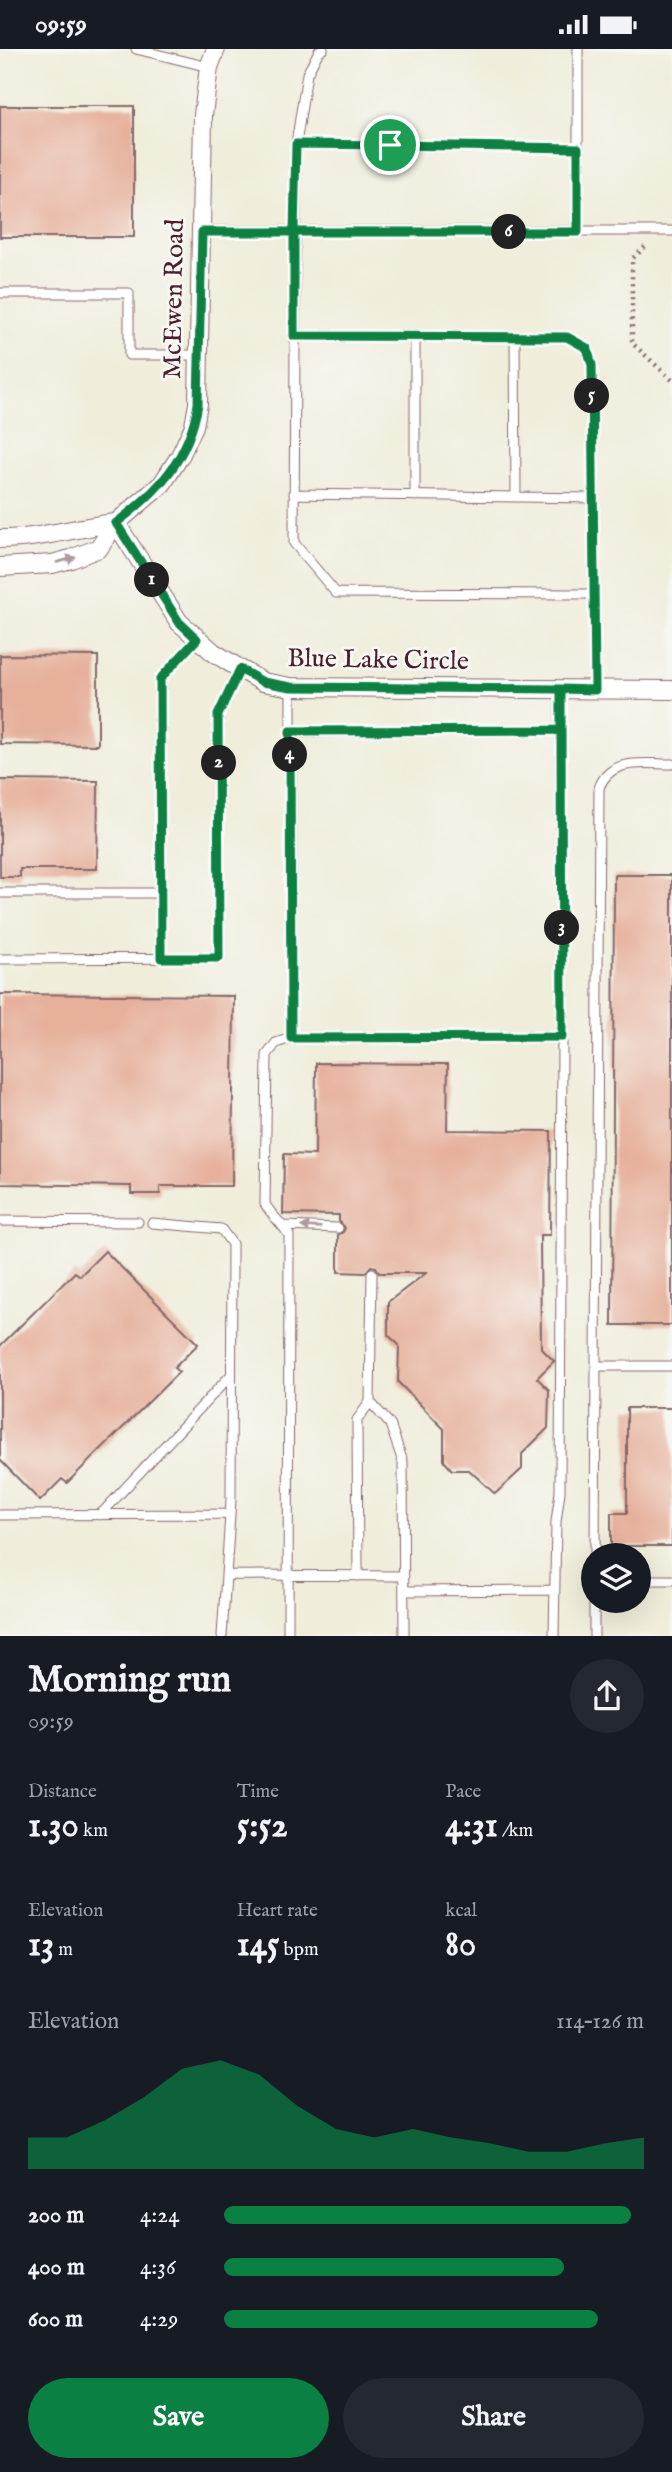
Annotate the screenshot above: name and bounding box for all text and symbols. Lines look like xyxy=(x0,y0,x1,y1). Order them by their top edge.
text: 09:59 xyxy=(35,8,87,41)
pin xyxy=(360,115,420,175)
icon: arrive xyxy=(371,126,409,164)
pin: 6 xyxy=(491,215,526,249)
street label: McEwen Road xyxy=(156,218,192,379)
text: 6 xyxy=(504,219,513,243)
pin: 5 xyxy=(574,379,610,413)
text: 5 xyxy=(588,383,595,407)
one-way arrow xyxy=(55,554,77,565)
pin: 1 xyxy=(134,563,170,597)
text: 1 xyxy=(148,567,155,591)
street label: Blue Lake Circle xyxy=(287,642,469,678)
pin: 4 xyxy=(272,737,308,773)
text: 4 xyxy=(285,742,294,766)
pin: 2 xyxy=(202,745,236,781)
text: 2 xyxy=(214,750,223,774)
pin: 3 xyxy=(544,911,580,945)
text: 3 xyxy=(558,915,565,939)
one-way arrow xyxy=(300,1222,322,1233)
map controls xyxy=(581,1543,651,1613)
button: layers xyxy=(581,1543,651,1613)
text: Morning run xyxy=(28,1657,231,1705)
button: share xyxy=(570,1659,644,1733)
text: 09:59 xyxy=(28,1707,74,1736)
text: Distance xyxy=(28,1780,97,1804)
text: Time xyxy=(237,1780,279,1804)
text: Pace xyxy=(445,1780,481,1804)
text: 1.30 xyxy=(28,1804,79,1849)
text: 5:52 xyxy=(237,1804,288,1849)
text: 4:31 xyxy=(445,1804,498,1849)
text: km xyxy=(79,1819,108,1843)
text: /km xyxy=(498,1819,533,1843)
text: Elevation xyxy=(28,1899,103,1923)
text: Heart rate xyxy=(237,1899,318,1923)
text: kcal xyxy=(445,1899,477,1923)
text: 13 xyxy=(28,1923,54,1968)
text: 145 xyxy=(237,1923,279,1968)
text: 80 xyxy=(445,1923,476,1968)
text: m xyxy=(54,1938,73,1962)
text: bpm xyxy=(279,1938,319,1962)
text: Elevation xyxy=(28,2007,119,2036)
text: 114–126 m xyxy=(556,2007,644,2036)
text: 200 m xyxy=(28,2201,84,2230)
text: 4:24 xyxy=(140,2201,179,2230)
text: 400 m xyxy=(28,2253,85,2282)
text: 4:36 xyxy=(140,2253,176,2282)
text: 600 m xyxy=(28,2305,83,2334)
text: 4:29 xyxy=(140,2305,178,2334)
button: Save xyxy=(28,2378,329,2458)
button: Share xyxy=(343,2378,644,2458)

